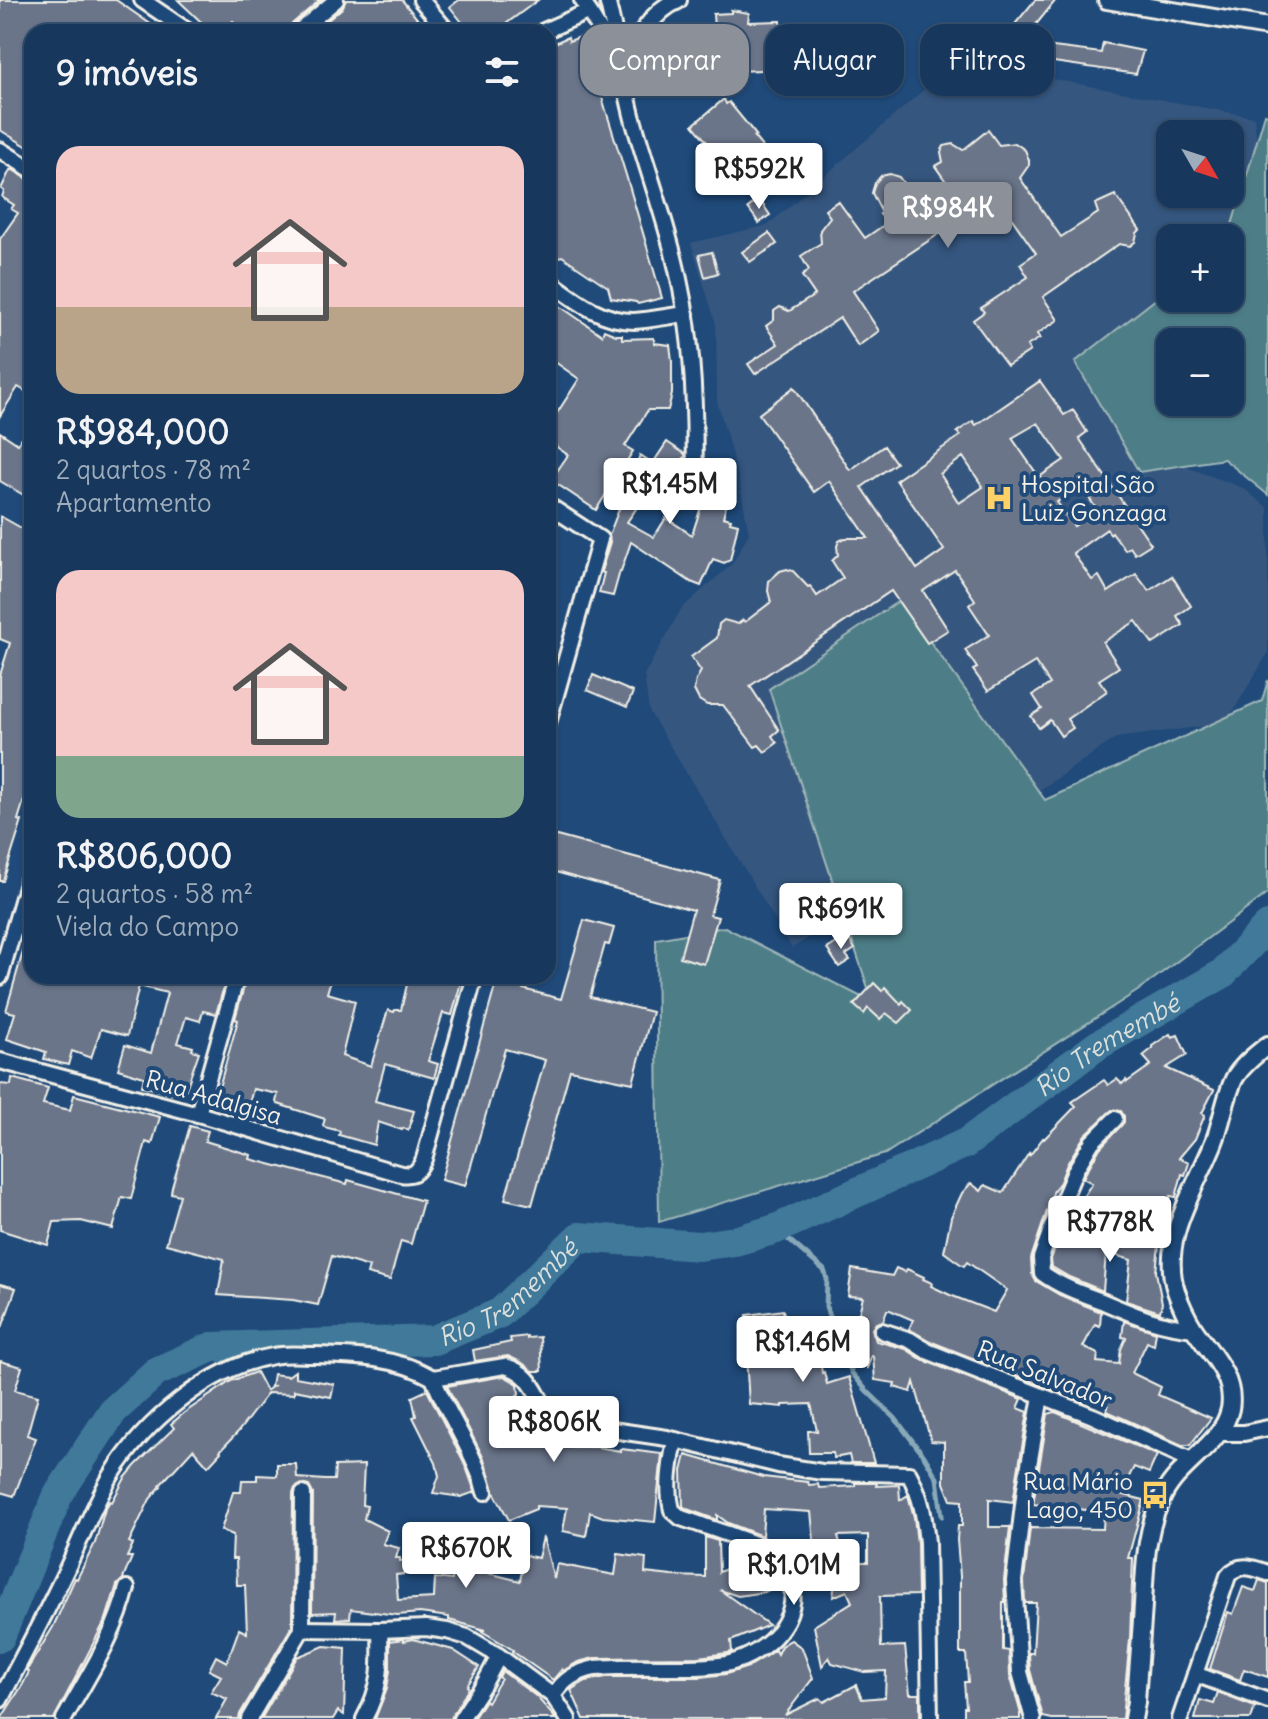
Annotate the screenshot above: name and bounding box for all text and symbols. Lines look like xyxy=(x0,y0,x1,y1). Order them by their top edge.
chip: Comprar xyxy=(580,24,749,96)
chip: Alugar xyxy=(765,24,904,96)
chip: Filtros xyxy=(920,24,1054,96)
icon: filters xyxy=(480,50,524,94)
text: 9 imóveis xyxy=(56,51,198,94)
north arrow xyxy=(1156,120,1244,208)
map controls xyxy=(1156,120,1244,416)
pin: R$592K xyxy=(694,143,824,211)
text: R$592K xyxy=(713,152,805,185)
pin: R$984K xyxy=(883,182,1013,250)
text: R$984K xyxy=(902,191,994,224)
icon: home xyxy=(218,198,362,342)
button: + xyxy=(1156,224,1244,312)
button: − xyxy=(1156,328,1244,416)
text: R$984,000 xyxy=(56,410,230,453)
text: 2 quartos · 78 m² xyxy=(56,453,251,486)
pin: R$1.45M xyxy=(596,458,744,526)
text: R$1.45M xyxy=(622,467,718,500)
place label: Hospital São Luiz Gonzaga xyxy=(1021,469,1167,527)
hospital icon: Hospital São Luiz Gonzaga xyxy=(984,483,1014,513)
text: Apartamento xyxy=(56,486,212,519)
icon: home xyxy=(218,622,362,766)
text: R$806,000 xyxy=(56,834,232,877)
text: 2 quartos · 58 m² xyxy=(56,877,253,910)
pin: R$691K xyxy=(776,883,906,951)
text: R$691K xyxy=(797,892,885,925)
text: Viela do Campo xyxy=(56,910,239,943)
water label: Rio Tremembé xyxy=(1027,985,1187,1104)
street label: Rua Adalgisa xyxy=(142,1063,286,1131)
pin: R$778K xyxy=(1045,1196,1175,1264)
text: R$778K xyxy=(1066,1205,1154,1238)
water label: Rio Tremembé xyxy=(433,1230,586,1353)
pin: R$1.46M xyxy=(729,1316,877,1384)
text: R$1.46M xyxy=(755,1325,851,1358)
street label: Rua Salvador xyxy=(973,1333,1117,1415)
pin: R$806K xyxy=(489,1396,619,1464)
text: R$806K xyxy=(507,1405,601,1438)
place label: Rua Mário Lago, 450 xyxy=(1023,1466,1133,1524)
bus stop icon: Rua Mário Lago, 450 xyxy=(1140,1480,1170,1510)
pin: R$670K xyxy=(401,1522,531,1590)
text: R$670K xyxy=(420,1531,512,1564)
pin: R$1.01M xyxy=(720,1539,868,1607)
text: R$1.01M xyxy=(747,1548,841,1581)

